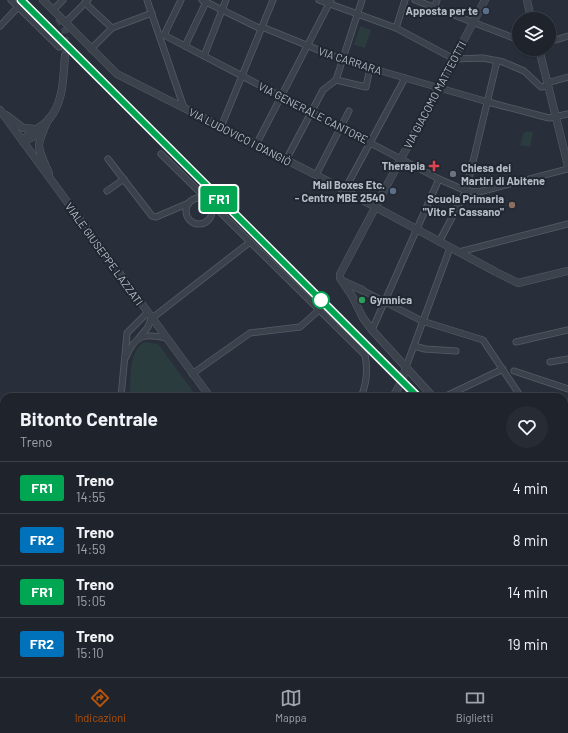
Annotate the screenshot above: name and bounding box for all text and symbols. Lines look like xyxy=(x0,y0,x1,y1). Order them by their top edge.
place label: Apposta per te xyxy=(406,4,478,17)
marker: Apposta per te xyxy=(481,6,491,16)
map controls xyxy=(512,12,556,56)
button: layers xyxy=(512,12,556,56)
street label: VIA GIACOMO MATTEOTTI xyxy=(401,39,468,151)
street label: VIA CARRARA xyxy=(317,44,384,77)
street label: VIA GENERALE CANTORE xyxy=(256,79,370,146)
street label: VIA LUDOVICO I D'ANGIÒ xyxy=(187,105,294,168)
place label: Therapia xyxy=(382,159,425,172)
marker: Therapia xyxy=(428,160,440,172)
place label: Chiesa dei Martiri di Abitene xyxy=(461,161,545,187)
marker: Chiesa dei Martiri di Abitene xyxy=(448,169,458,179)
place label: Mail Boxes Etc. - Centro MBE 2540 xyxy=(295,178,385,204)
line badge: FR1 xyxy=(196,186,242,212)
marker: Mail Boxes Etc. - Centro MBE 2540 xyxy=(388,186,398,196)
text: FR1 xyxy=(208,190,230,207)
place label: Scuola Primaria "Vito F. Cassano" xyxy=(423,192,504,218)
street label: VIALE GIUSEPPE LAZZATI xyxy=(63,200,146,308)
marker: Scuola Primaria "Vito F. Cassano" xyxy=(507,200,517,210)
unlabelled marker xyxy=(312,291,330,309)
place label: Gymnica xyxy=(370,293,412,306)
marker: Gymnica xyxy=(357,295,367,305)
button: heart xyxy=(506,406,548,448)
text: Bitonto Centrale xyxy=(20,407,158,430)
text: Treno xyxy=(20,434,52,450)
text: Treno xyxy=(76,471,114,489)
text: FR1 xyxy=(31,479,53,496)
text: 4 min xyxy=(512,479,548,497)
text: 14:55 xyxy=(76,489,105,505)
text: Treno xyxy=(76,523,114,541)
text: FR2 xyxy=(30,531,54,548)
text: 8 min xyxy=(513,531,548,549)
text: 14:59 xyxy=(76,541,106,557)
text: Treno xyxy=(76,575,114,593)
text: FR1 xyxy=(31,583,53,600)
text: 14 min xyxy=(507,583,548,601)
text: 15:05 xyxy=(76,593,106,609)
text: Treno xyxy=(76,627,114,645)
text: FR2 xyxy=(30,635,54,652)
text: 19 min xyxy=(508,635,548,653)
text: 15:10 xyxy=(76,645,104,661)
tab: Indicazioni xyxy=(75,687,126,724)
tab: Mappa xyxy=(275,687,307,724)
tab: Biglietti xyxy=(456,687,493,724)

